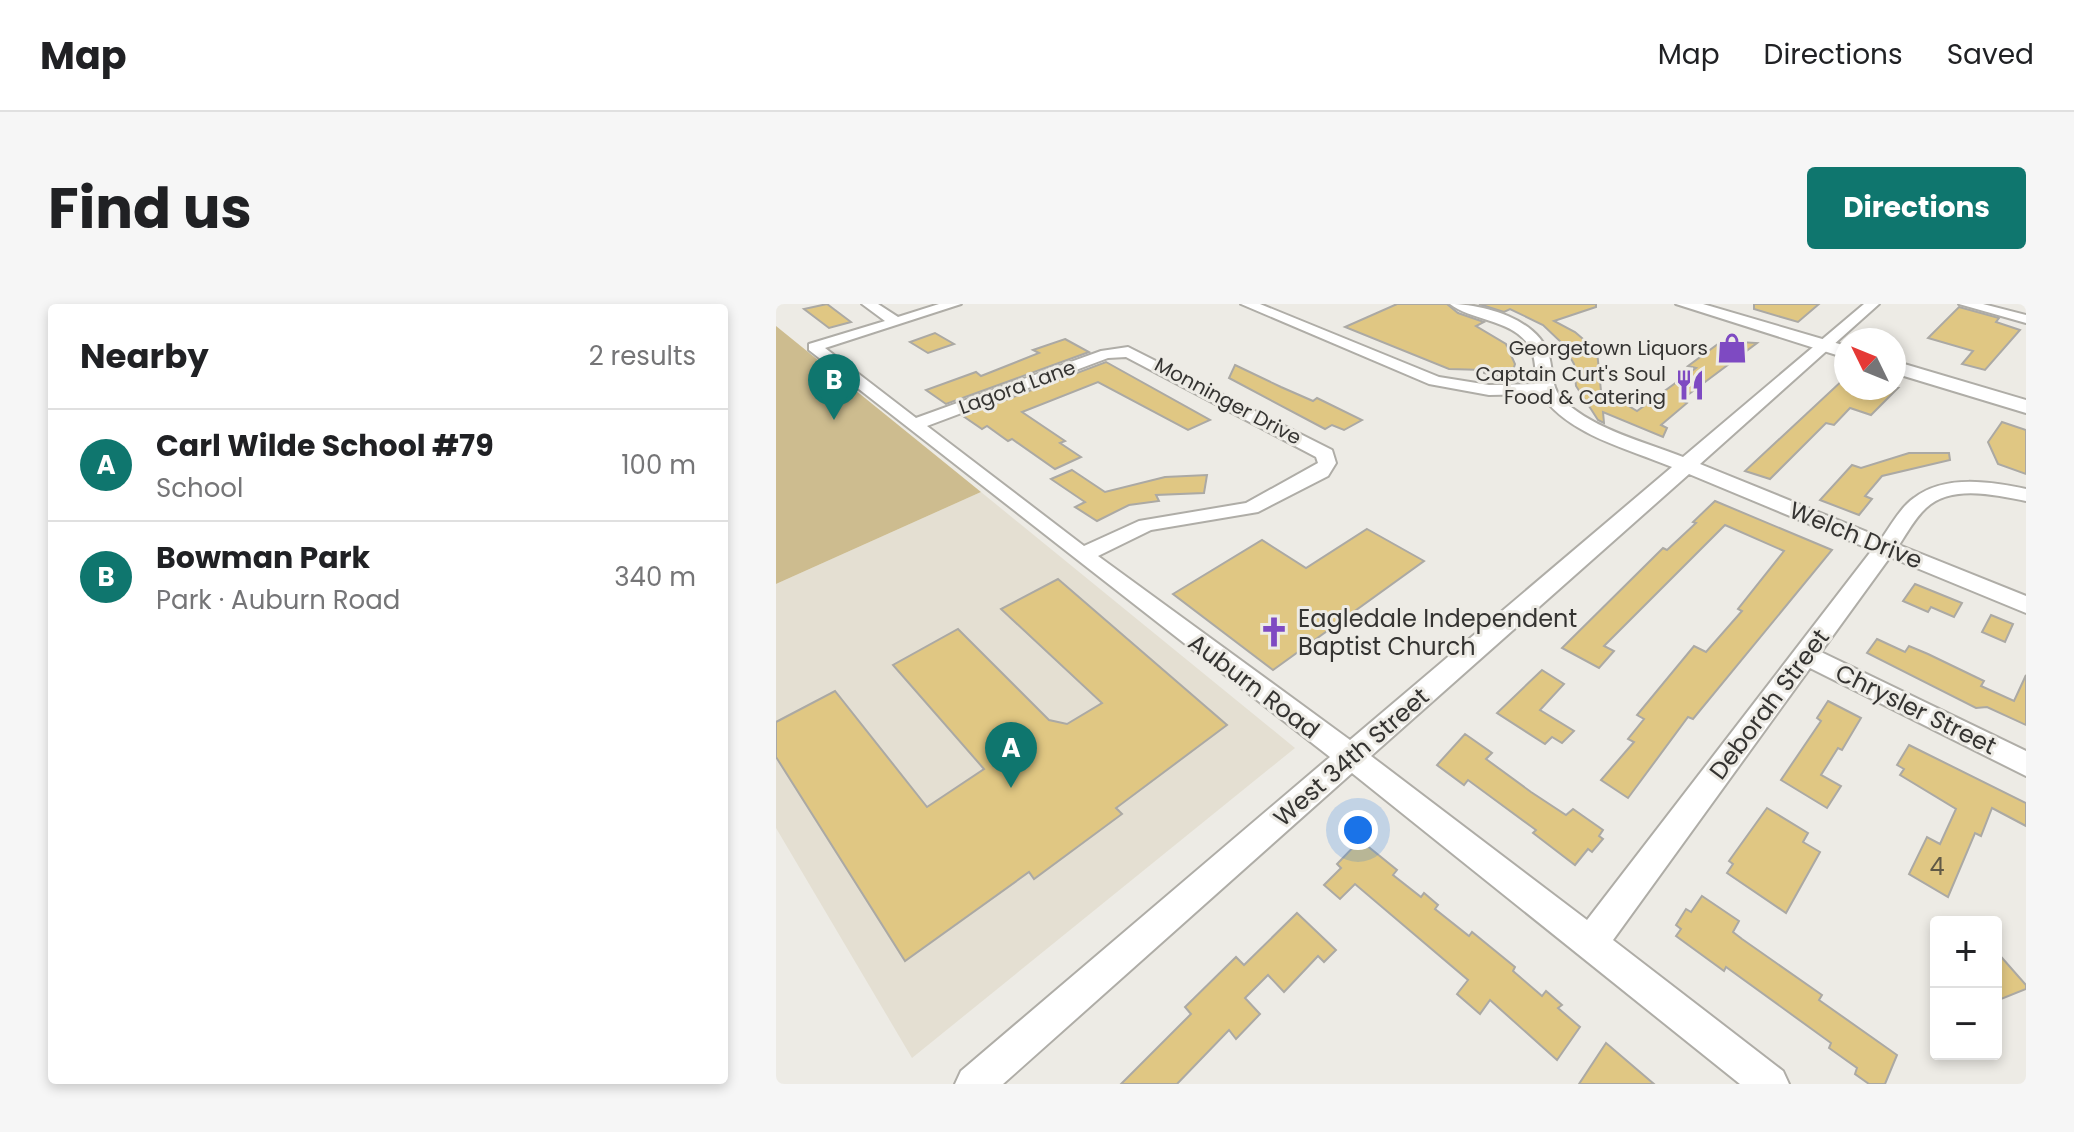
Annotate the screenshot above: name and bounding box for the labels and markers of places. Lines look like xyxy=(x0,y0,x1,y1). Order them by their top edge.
shop icon: Georgetown Liquors xyxy=(1715,331,1749,365)
place label: Georgetown Liquors xyxy=(1509,334,1708,362)
pin: B xyxy=(808,354,860,420)
place label: Captain Curt's Soul Food & Catering xyxy=(1475,360,1666,411)
restaurant icon: Captain Curt's Soul Food & Catering xyxy=(1673,368,1707,402)
place label: Eagledale Independent Baptist Church xyxy=(1298,602,1577,663)
church icon: Eagledale Independent Baptist Church xyxy=(1257,615,1291,649)
pin: A xyxy=(985,722,1037,788)

